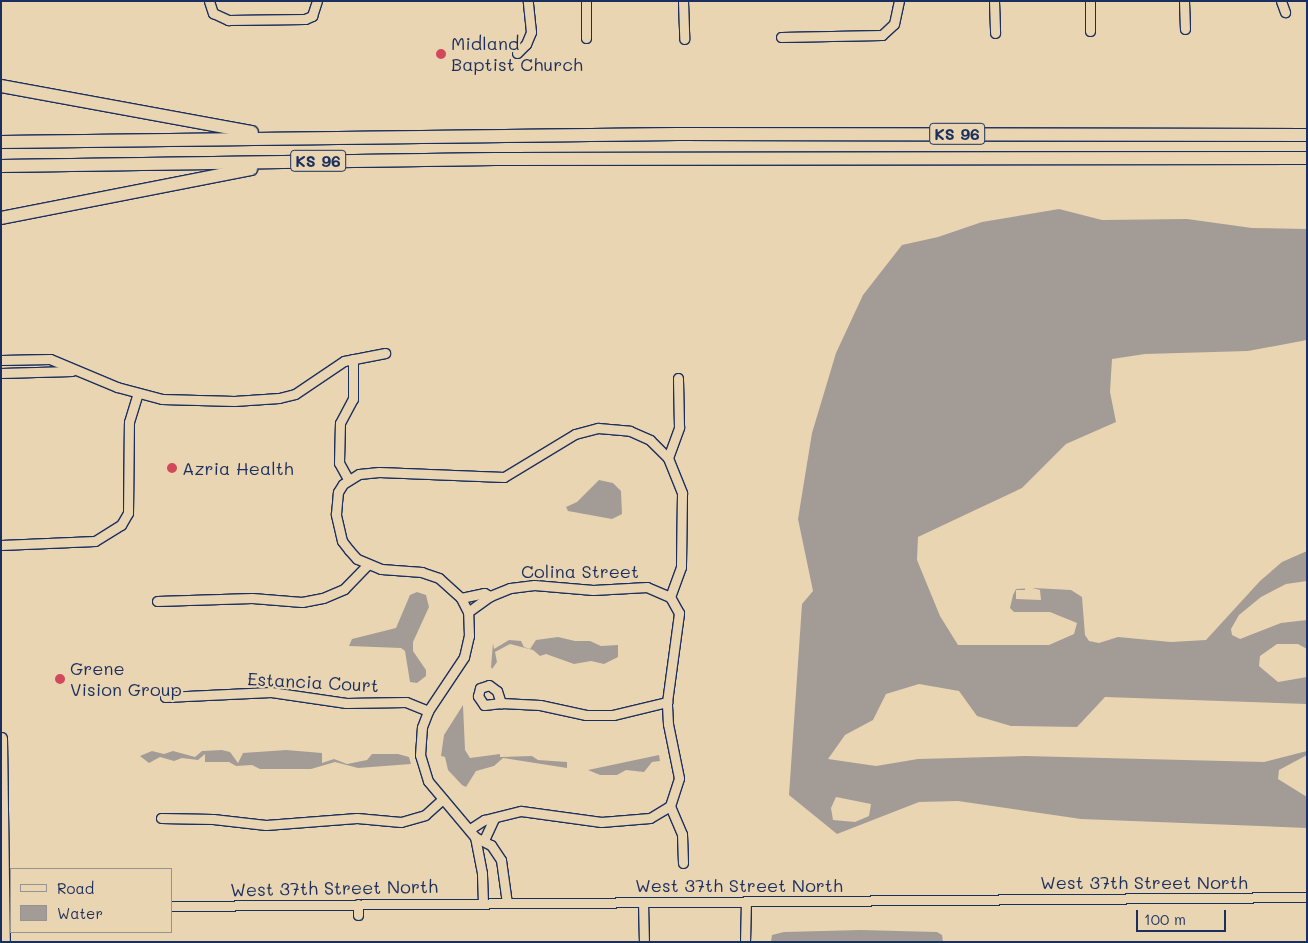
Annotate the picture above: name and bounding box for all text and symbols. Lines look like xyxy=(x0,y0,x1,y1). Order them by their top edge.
place label: Midland Baptist Church xyxy=(451,33,583,76)
marker: Midland Baptist Church xyxy=(435,48,447,60)
road number: KS 96 xyxy=(928,120,986,148)
road number: KS 96 xyxy=(289,148,347,175)
place label: Azria Health xyxy=(182,457,294,479)
marker: Azria Health xyxy=(166,462,178,474)
street label: Colina Street xyxy=(521,560,639,582)
place label: Grene Vision Group xyxy=(70,658,182,701)
street label: Estancia Court xyxy=(247,668,379,696)
marker: Grene Vision Group xyxy=(54,673,66,685)
legend xyxy=(10,868,172,933)
street label: West 37th Street North xyxy=(1040,871,1248,893)
street label: West 37th Street North xyxy=(635,874,843,896)
street label: West 37th Street North xyxy=(230,875,438,901)
text: Road xyxy=(57,878,94,898)
scale bar xyxy=(1138,900,1228,932)
text: Water xyxy=(57,903,103,923)
text: 100 m xyxy=(1144,909,1186,929)

